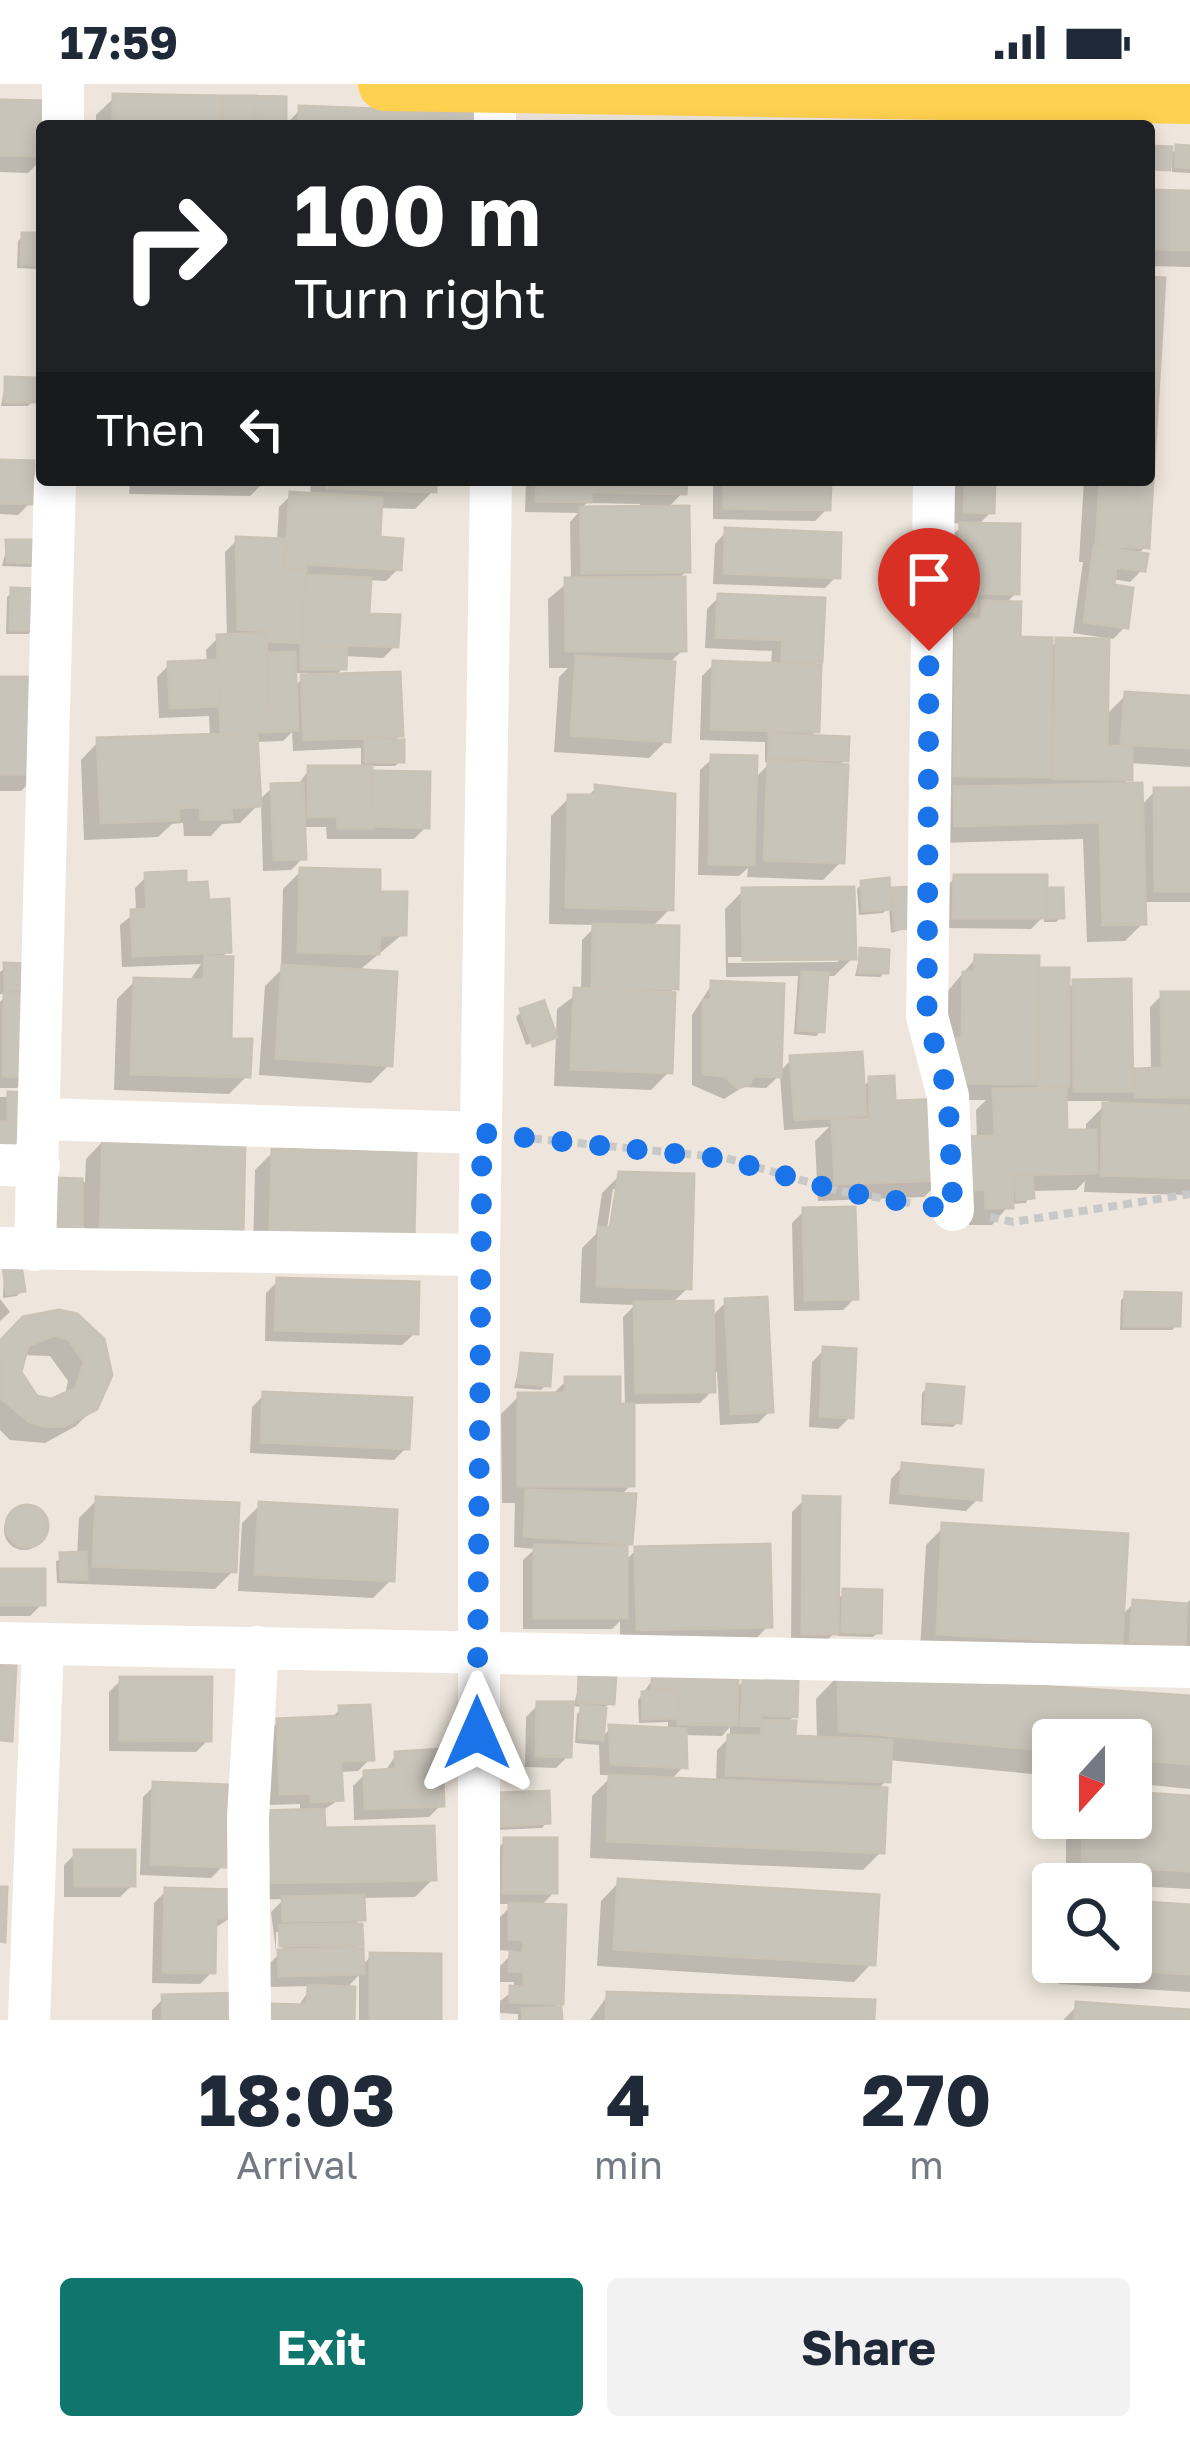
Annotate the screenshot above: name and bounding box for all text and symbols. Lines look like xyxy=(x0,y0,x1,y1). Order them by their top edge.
text: 17:59 xyxy=(60,15,178,69)
text: 100 m xyxy=(294,164,541,264)
icon: right xyxy=(96,168,252,324)
text: Turn right xyxy=(294,265,546,330)
icon: left xyxy=(229,396,295,462)
text: Then xyxy=(96,402,205,456)
pin xyxy=(878,528,980,651)
icon: arrive xyxy=(896,546,962,612)
position arrow xyxy=(414,1670,540,1796)
north arrow xyxy=(1032,1719,1152,1839)
map controls xyxy=(1032,1719,1152,1983)
button: search xyxy=(1032,1863,1152,1983)
text: 18:03 xyxy=(199,2055,395,2142)
text: 4 xyxy=(606,2055,651,2142)
text: 270 xyxy=(861,2055,991,2142)
text: Arrival xyxy=(236,2141,358,2188)
text: min xyxy=(594,2141,663,2188)
text: m xyxy=(909,2141,944,2188)
button: Exit xyxy=(60,2278,583,2416)
button: Share xyxy=(607,2278,1130,2416)

